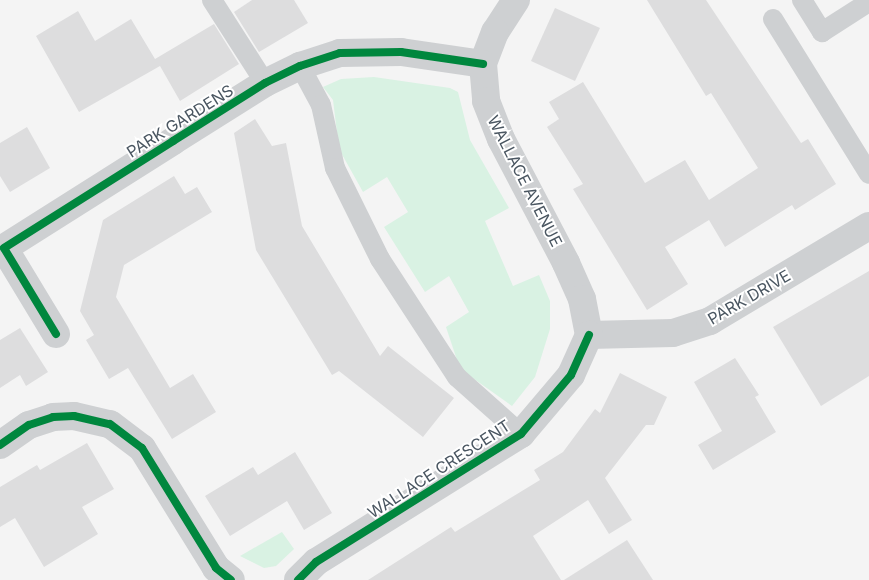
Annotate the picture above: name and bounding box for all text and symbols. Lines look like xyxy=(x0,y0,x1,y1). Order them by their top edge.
street label: PARK GARDENS xyxy=(123,81,237,161)
street label: WALLACE AVENUE xyxy=(484,112,566,250)
street label: PARK DRIVE xyxy=(704,266,794,328)
street label: WALLACE CRESCENT xyxy=(364,416,514,522)

